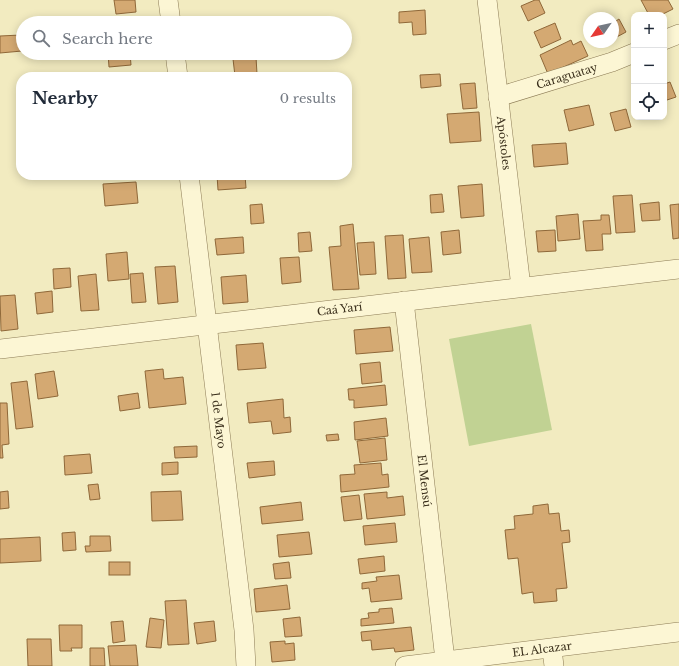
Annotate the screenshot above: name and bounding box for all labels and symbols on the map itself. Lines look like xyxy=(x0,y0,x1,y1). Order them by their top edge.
north arrow xyxy=(583,12,619,48)
street label: Caraguatay xyxy=(534,60,599,92)
street label: Apóstoles xyxy=(494,114,514,171)
street label: Caá Yarí xyxy=(316,299,363,319)
street label: 1 de Mayo xyxy=(208,391,229,449)
street label: El Mensú xyxy=(415,454,435,508)
street label: EL Alcazar xyxy=(511,638,573,660)

